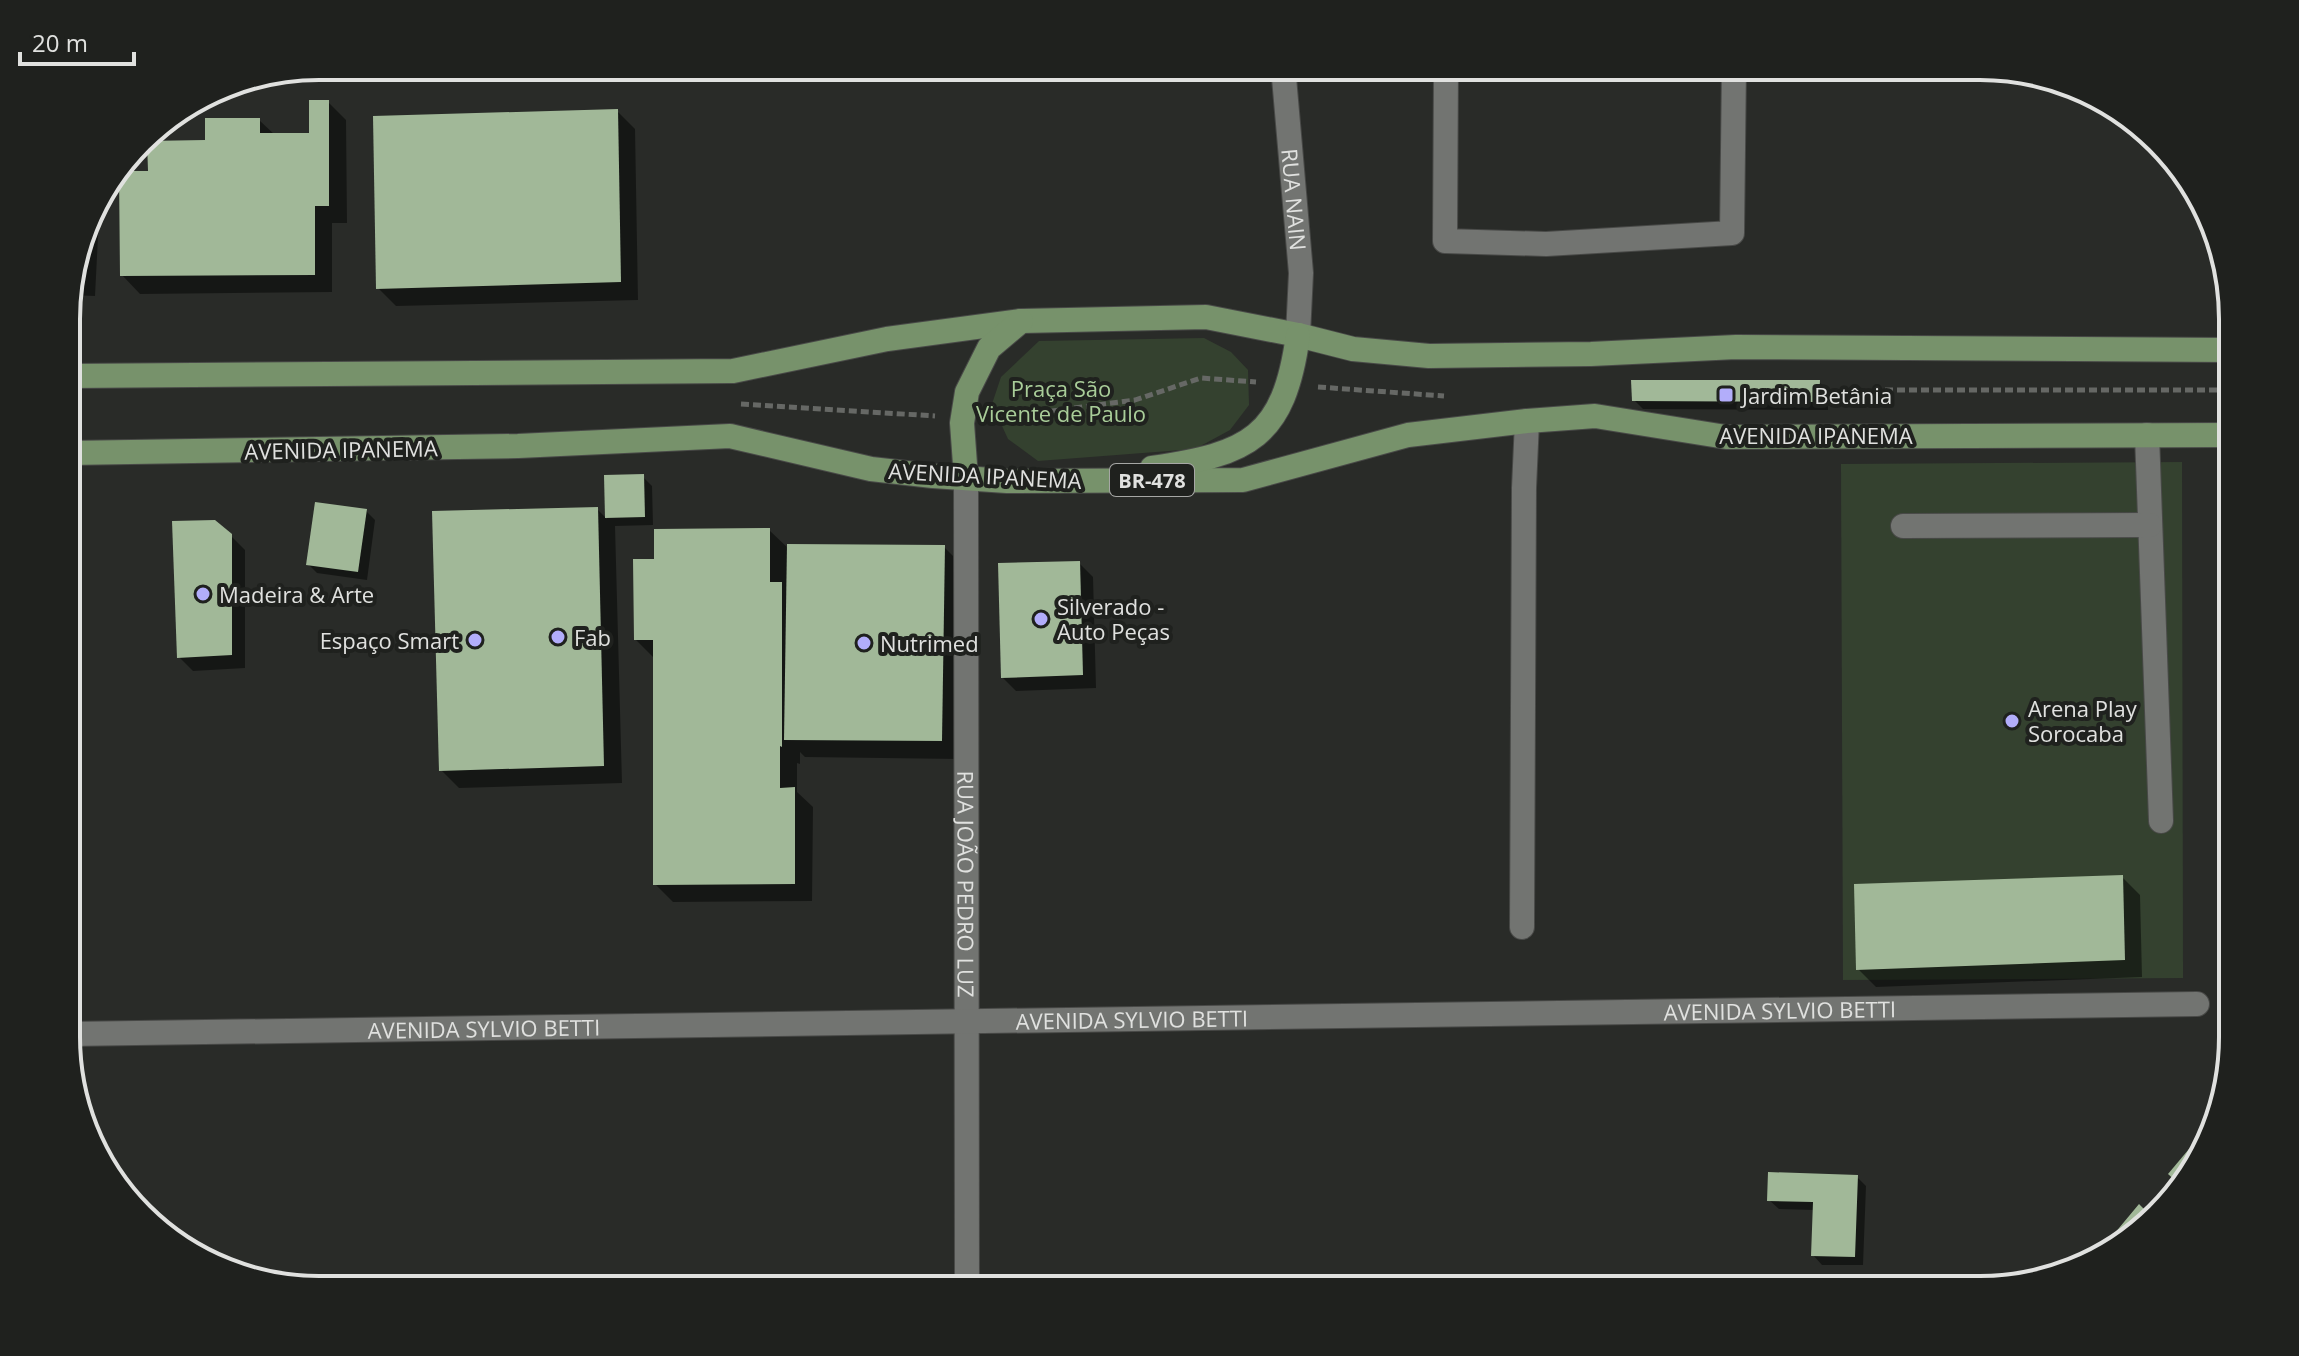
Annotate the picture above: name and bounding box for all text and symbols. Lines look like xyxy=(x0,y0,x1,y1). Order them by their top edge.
scale bar xyxy=(20,16,134,66)
text: 20 m xyxy=(32,26,88,59)
street label: RUA NAIN xyxy=(1275,147,1314,252)
park label: Praça São Vicente de Paulo xyxy=(976,373,1146,428)
place label: Jardim Betânia xyxy=(1740,380,1892,410)
marker: Jardim Betânia xyxy=(1717,386,1735,404)
street label: AVENIDA IPANEMA xyxy=(1719,420,1913,450)
street label: AVENIDA IPANEMA xyxy=(244,432,438,466)
street label: AVENIDA IPANEMA xyxy=(888,455,1082,495)
road number: BR-478 xyxy=(1110,464,1194,496)
place label: Madeira & Arte xyxy=(219,579,374,609)
marker: Madeira & Arte xyxy=(194,585,212,603)
place label: Silverado - Auto Peças xyxy=(1057,591,1170,646)
marker: Silverado - Auto Peças xyxy=(1032,610,1050,628)
place label: Fab xyxy=(574,622,611,652)
place label: Espaço Smart xyxy=(320,625,459,655)
marker: Fab xyxy=(549,628,567,646)
place label: Nutrimed xyxy=(880,628,979,658)
marker: Espaço Smart xyxy=(466,631,484,649)
marker: Nutrimed xyxy=(855,634,873,652)
place label: Arena Play Sorocaba xyxy=(2028,693,2138,748)
marker: Arena Play Sorocaba xyxy=(2003,712,2021,730)
street label: RUA JOÃO PEDRO LUZ xyxy=(951,770,982,998)
street label: AVENIDA SYLVIO BETTI xyxy=(1663,993,1896,1027)
street label: AVENIDA SYLVIO BETTI xyxy=(1015,1002,1248,1036)
street label: AVENIDA SYLVIO BETTI xyxy=(368,1012,600,1045)

